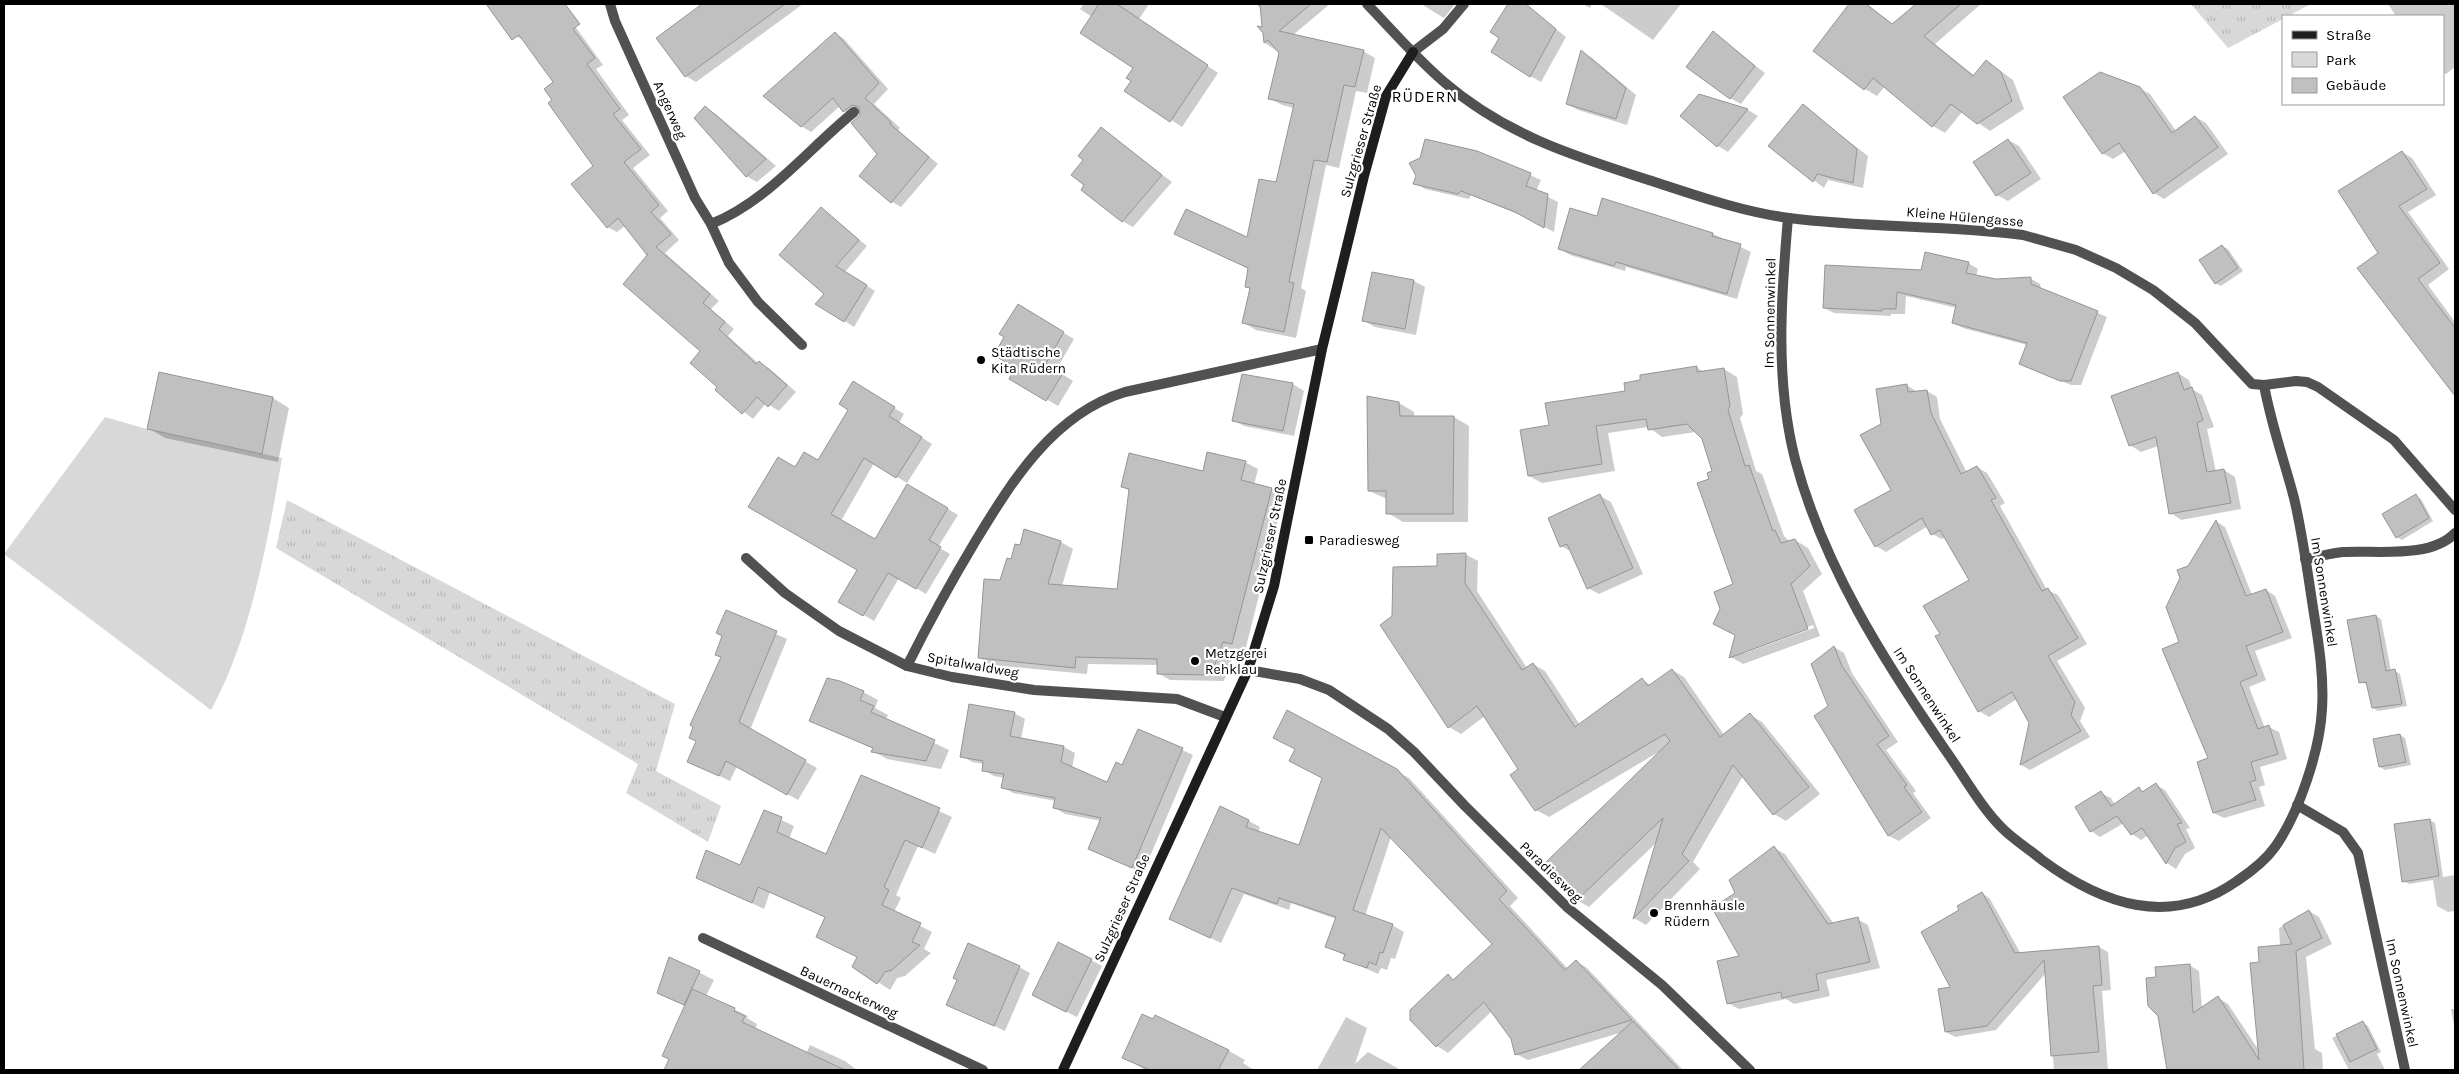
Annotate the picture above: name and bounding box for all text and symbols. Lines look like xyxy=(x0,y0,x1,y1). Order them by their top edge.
legend xyxy=(2282,15,2444,105)
text: Straße xyxy=(2326,26,2371,44)
text: Park xyxy=(2326,51,2356,69)
text: Gebäude xyxy=(2326,76,2386,94)
street label: Angerweg xyxy=(650,78,690,142)
street label: Sulzgrieser Straße xyxy=(1337,82,1385,200)
district label: RÜDERN xyxy=(1392,87,1458,106)
street label: Kleine Hülengasse xyxy=(1906,203,2024,231)
street label: Im Sonnenwinkel xyxy=(1761,257,1779,369)
place label: Städtische Kita Rüdern xyxy=(991,344,1066,377)
marker: Städtische Kita Rüdern xyxy=(975,354,987,366)
street label: Sulzgrieser Straße xyxy=(1250,477,1290,595)
place label: Paradiesweg xyxy=(1319,532,1400,549)
marker: Paradiesweg xyxy=(1303,534,1315,546)
street label: Im Sonnenwinkel xyxy=(2307,536,2341,648)
street label: Im Sonnenwinkel xyxy=(1890,644,1964,746)
place label: Metzgerei Rehklau xyxy=(1205,645,1267,678)
street label: Spitalwaldweg xyxy=(926,649,1020,681)
marker: Metzgerei Rehklau xyxy=(1189,655,1201,667)
street label: Paradiesweg xyxy=(1516,838,1586,906)
street label: Sulzgrieser Straße xyxy=(1090,851,1154,965)
place label: Brennhäusle Rüdern xyxy=(1664,897,1745,930)
marker: Brennhäusle Rüdern xyxy=(1648,907,1660,919)
street label: Im Sonnenwinkel xyxy=(2382,937,2422,1049)
street label: Bauernackerweg xyxy=(797,962,901,1022)

